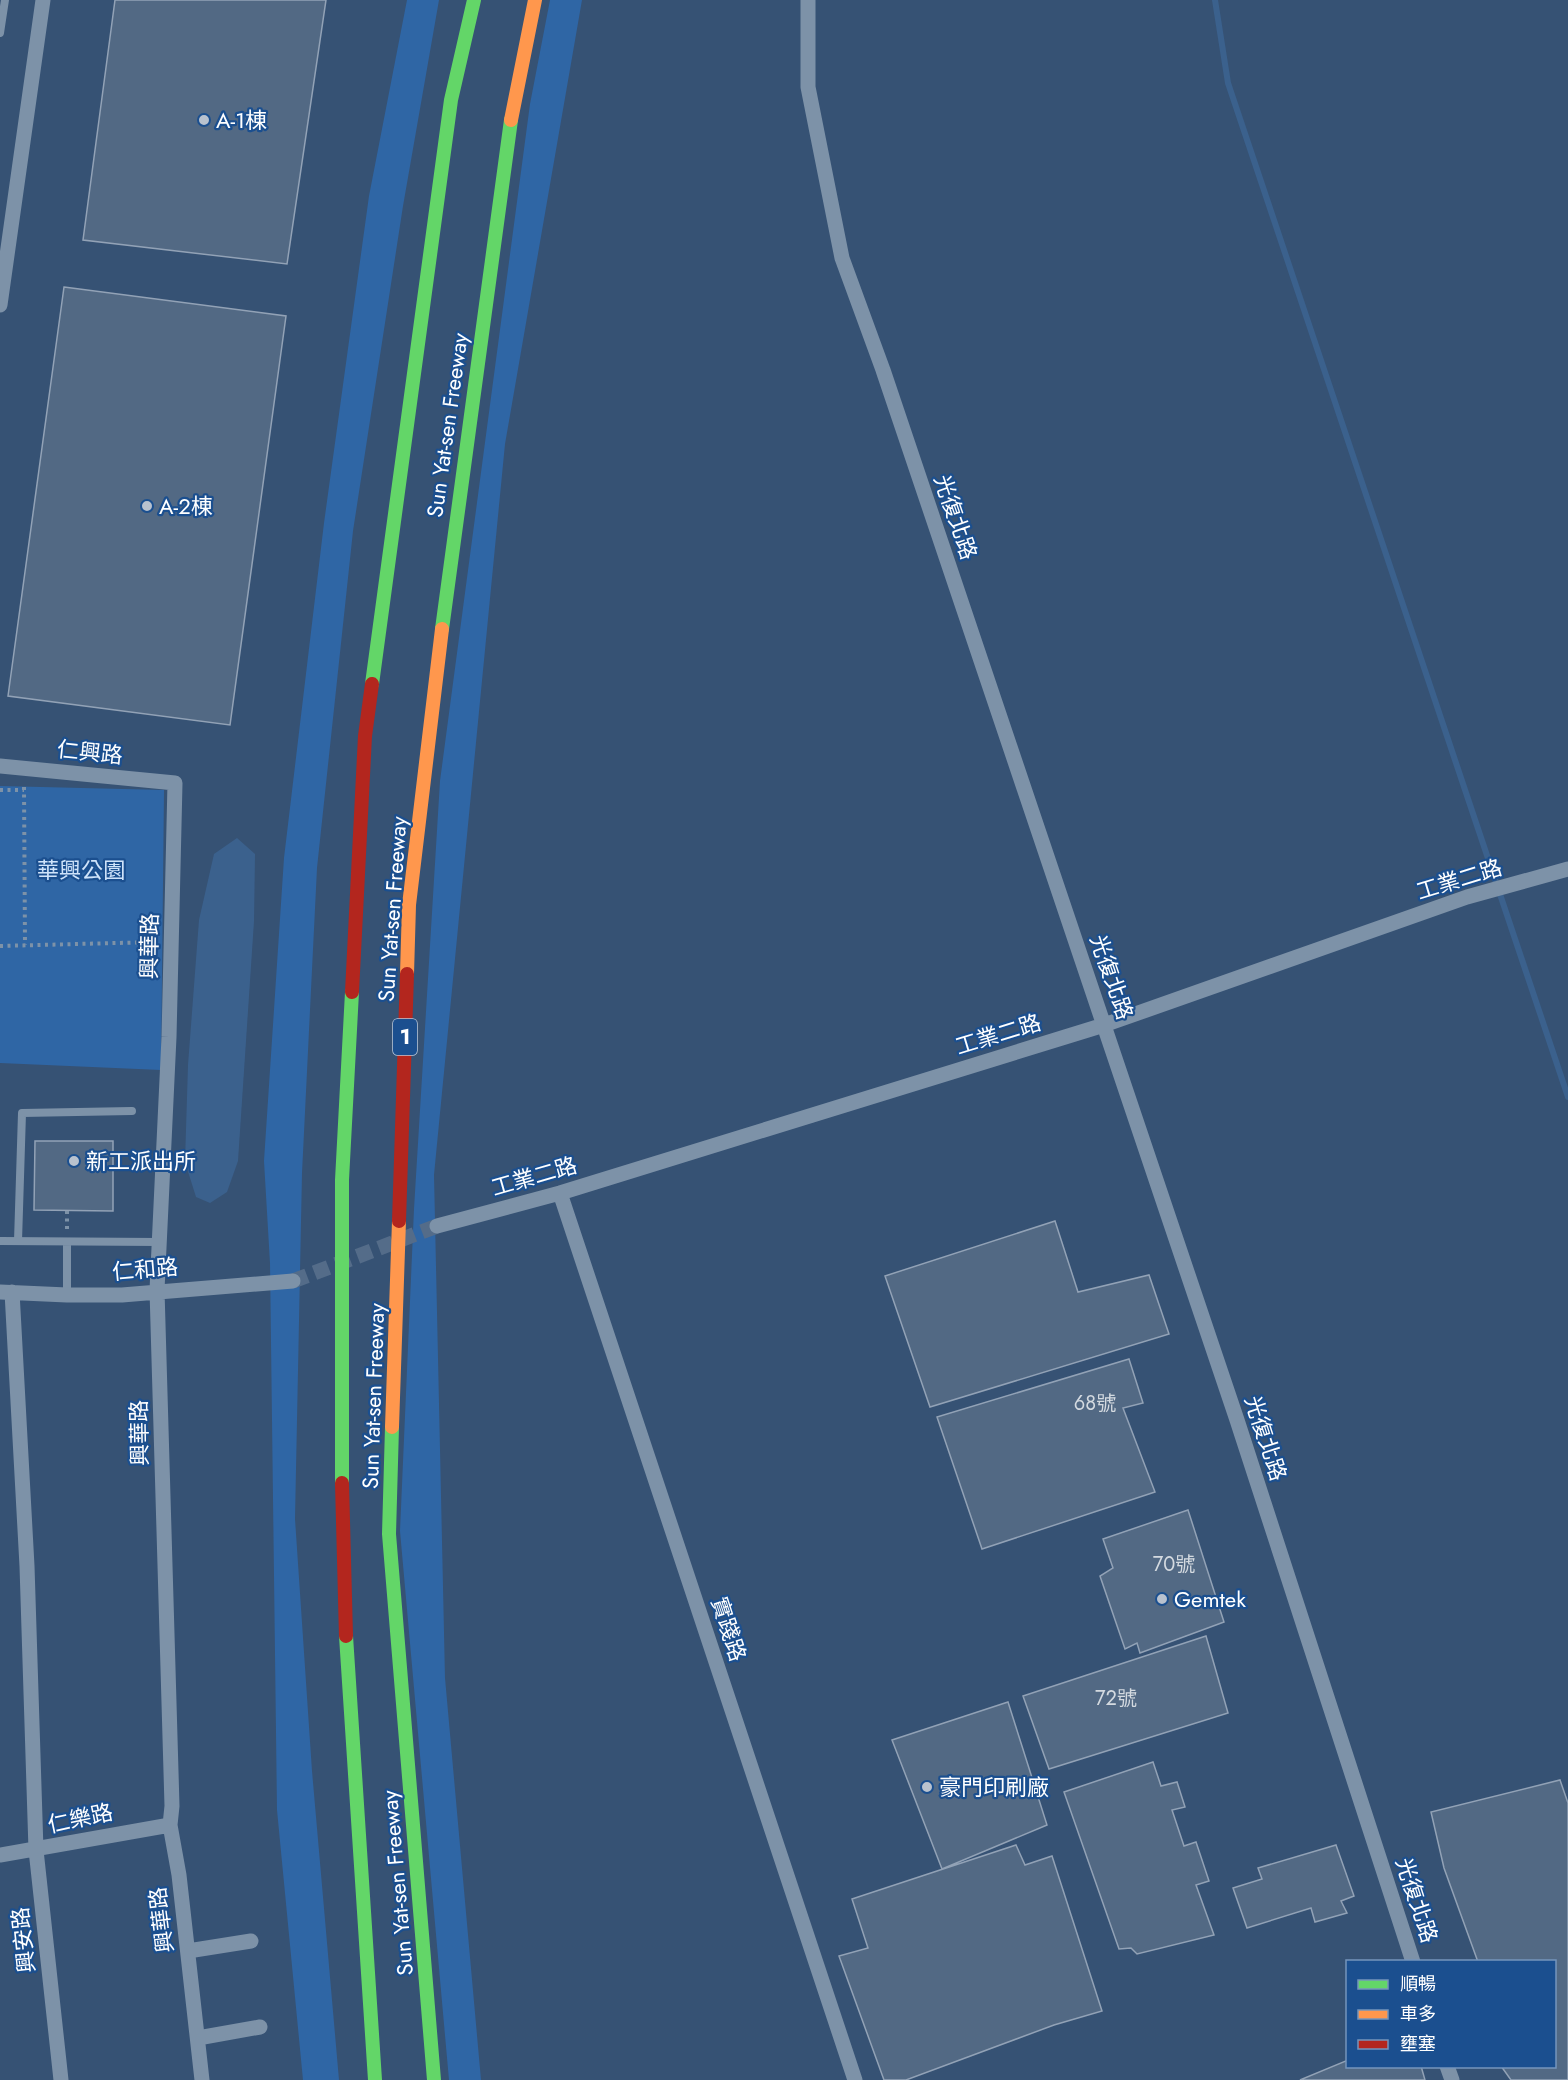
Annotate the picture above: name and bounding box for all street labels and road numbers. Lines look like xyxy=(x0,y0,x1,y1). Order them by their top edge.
street label: Sun Yat-sen Freeway xyxy=(418,330,476,519)
street label: 光復北路 xyxy=(927,470,985,564)
street label: 仁興路 xyxy=(56,733,124,771)
street label: Sun Yat-sen Freeway xyxy=(370,815,414,1003)
street label: 工業二路 xyxy=(1412,851,1506,907)
street label: 興華路 xyxy=(132,913,166,979)
street label: 光復北路 xyxy=(1083,930,1141,1024)
street label: 工業二路 xyxy=(951,1006,1045,1062)
road number: 1 xyxy=(393,1019,417,1055)
street label: 工業二路 xyxy=(487,1148,581,1204)
street label: 仁和路 xyxy=(111,1250,179,1288)
street label: Sun Yat-sen Freeway xyxy=(354,1302,392,1489)
street label: 光復北路 xyxy=(1237,1391,1295,1485)
street label: 興華路 xyxy=(122,1400,156,1466)
street label: 實踐路 xyxy=(704,1593,754,1665)
street label: Sun Yat-sen Freeway xyxy=(373,1789,421,1977)
street label: 仁樂路 xyxy=(44,1795,116,1841)
street label: 光復北路 xyxy=(1388,1853,1446,1947)
street label: 興華路 xyxy=(141,1885,181,1955)
street label: 興安路 xyxy=(4,1906,42,1974)

